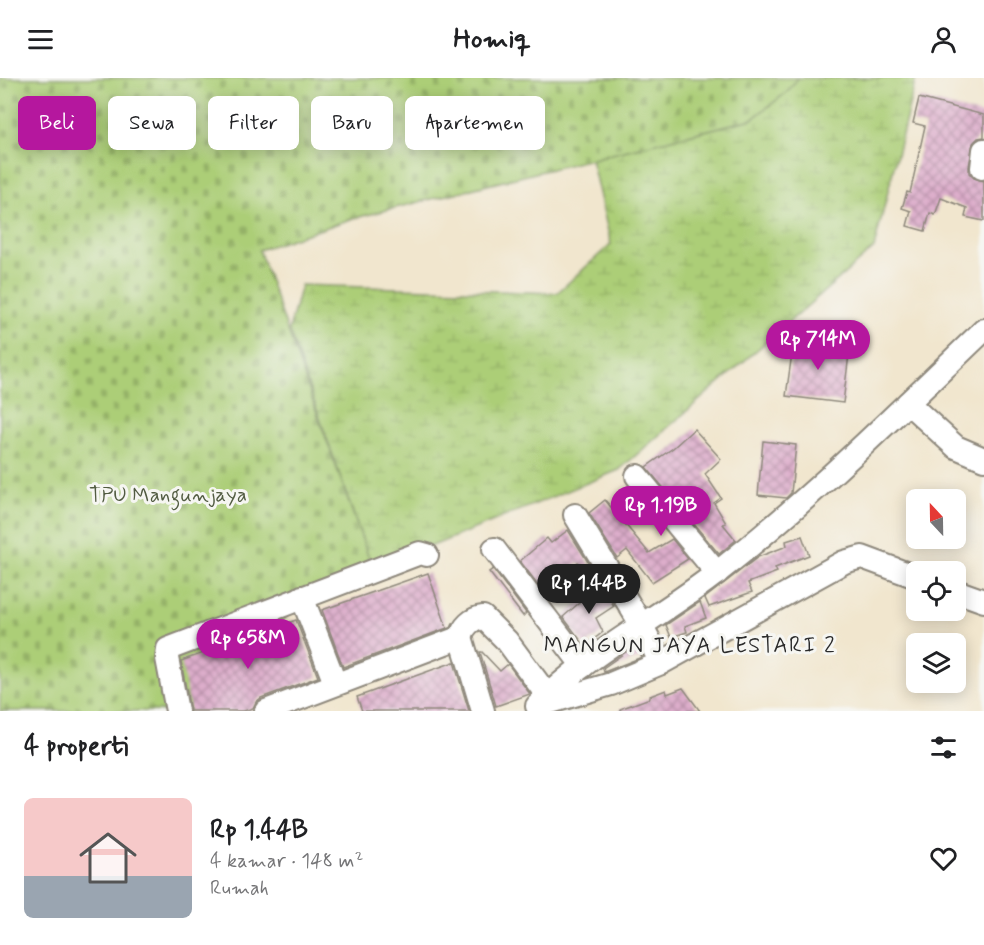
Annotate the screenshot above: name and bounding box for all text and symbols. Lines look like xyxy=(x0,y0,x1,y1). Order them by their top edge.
text: Homiq xyxy=(453,22,531,57)
icon: menu xyxy=(24,23,57,56)
icon: person xyxy=(927,23,960,56)
chip: Beli xyxy=(18,96,96,150)
chip: Sewa xyxy=(108,96,196,150)
chip: Filter xyxy=(208,96,299,150)
chip: Baru xyxy=(311,96,393,150)
chip: Apartemen xyxy=(405,96,545,150)
pin: Rp 714M xyxy=(763,320,873,371)
text: Rp 714M xyxy=(780,326,856,353)
park label: TPU Mangunjaya xyxy=(89,481,247,511)
pin: Rp 1.19B xyxy=(599,486,723,537)
north arrow xyxy=(906,489,966,549)
map controls xyxy=(906,489,966,693)
text: Rp 1.19B xyxy=(625,492,697,519)
button: locate xyxy=(906,561,966,621)
pin: Rp 1.44B xyxy=(527,564,651,615)
text: Rp 1.44B xyxy=(551,570,627,597)
pin: Rp 658M xyxy=(193,619,303,670)
text: Rp 658M xyxy=(210,625,286,652)
district label: MANGUN JAYA LESTARI 2 xyxy=(544,632,836,660)
button: layers xyxy=(906,633,966,693)
text: 4 properti xyxy=(24,730,128,764)
icon: filters xyxy=(927,731,960,764)
text: Rp 1.44B xyxy=(210,814,308,848)
icon: home xyxy=(72,822,144,894)
icon: heart xyxy=(927,842,960,875)
text: 4 kamar · 148 m² xyxy=(210,848,363,875)
text: Rumah xyxy=(210,875,269,902)

